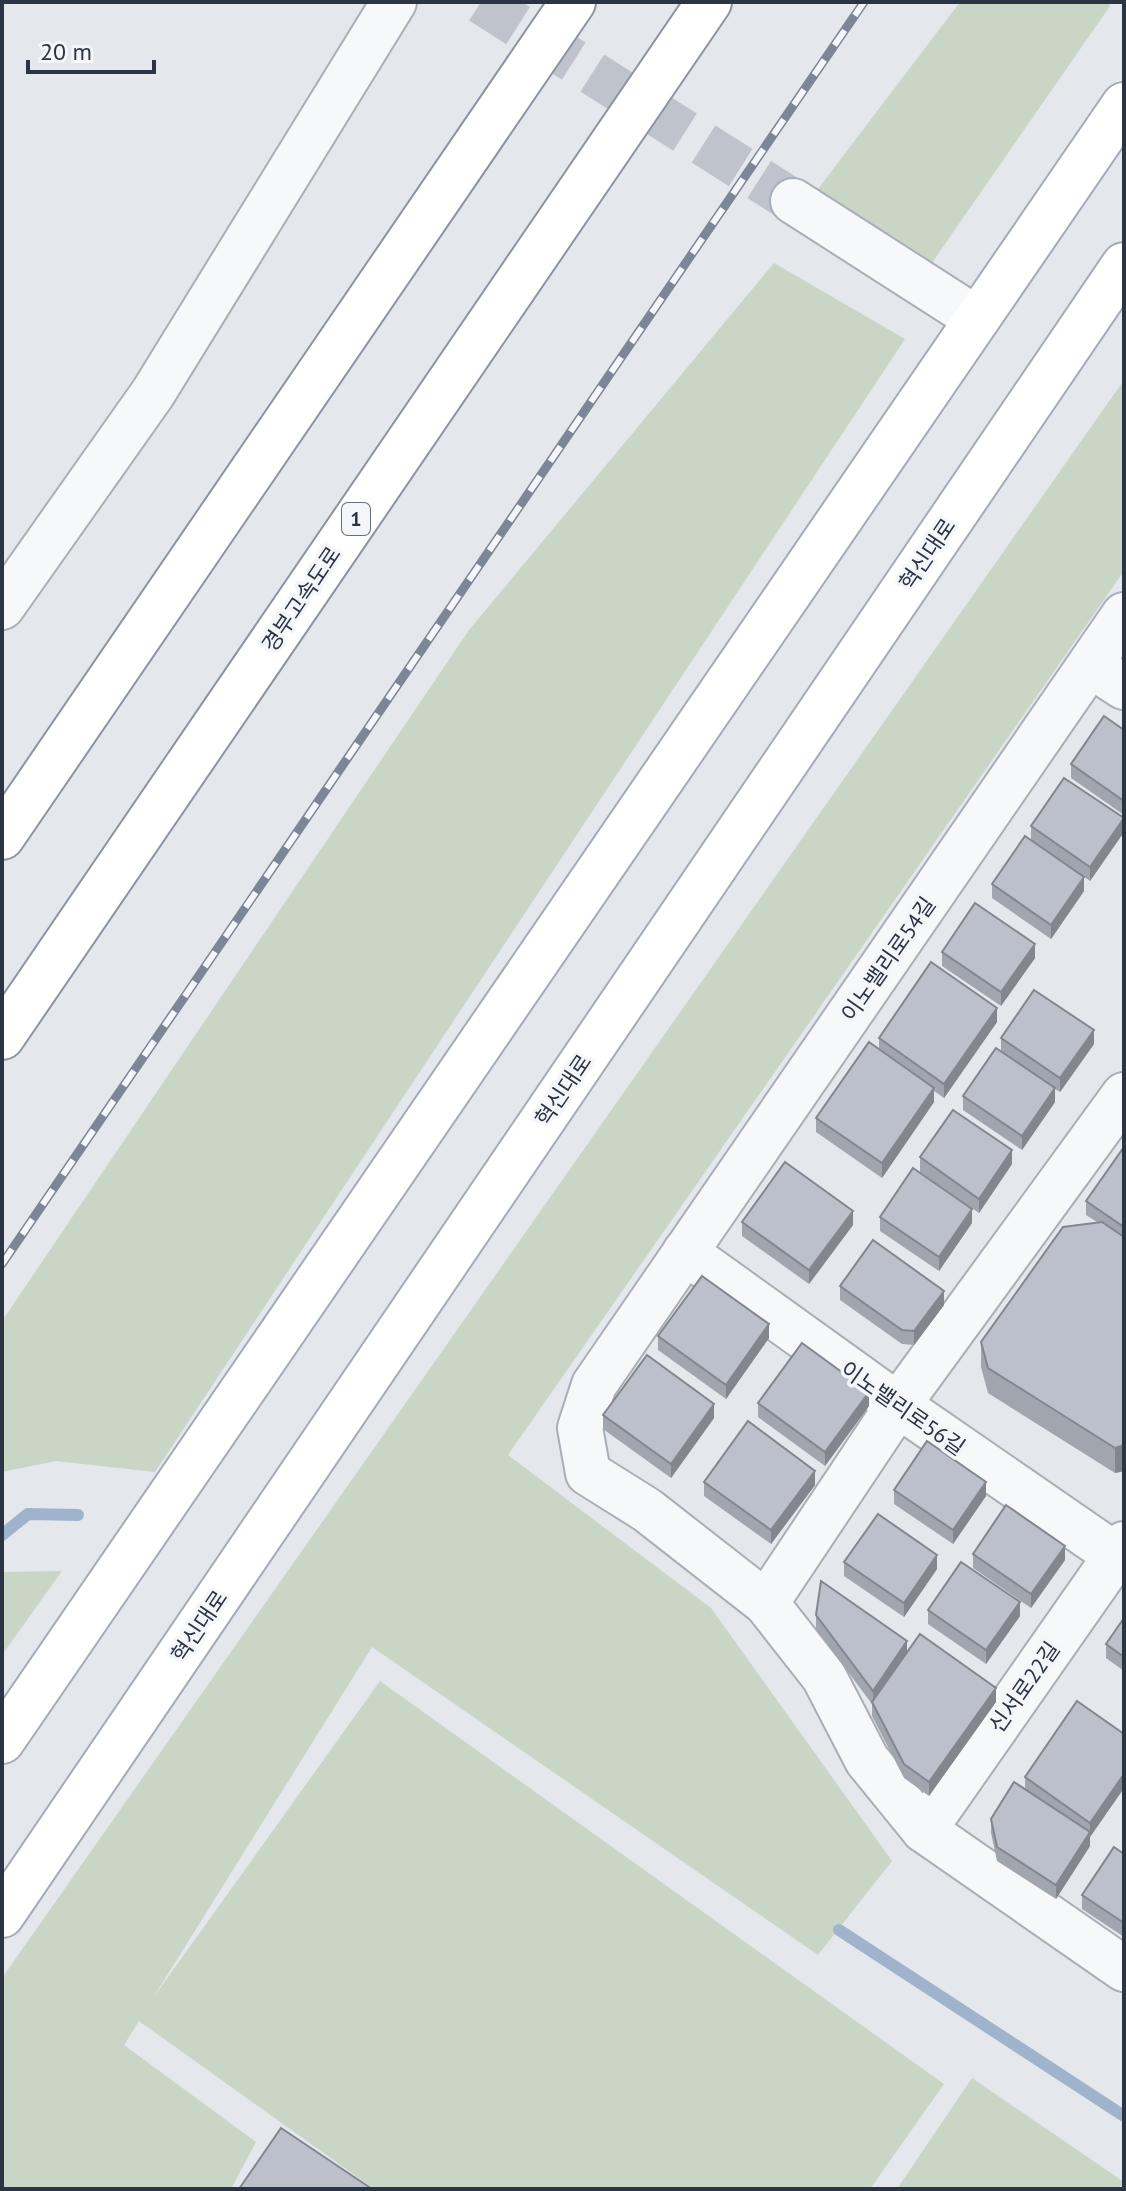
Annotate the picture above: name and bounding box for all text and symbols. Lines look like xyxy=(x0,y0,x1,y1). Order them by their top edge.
scale bar xyxy=(28,24,154,74)
text: 20 m xyxy=(40,36,92,67)
road number: 1 xyxy=(342,503,370,535)
street label: 혁신대로 xyxy=(893,513,961,595)
street label: 경부고속도로 xyxy=(255,541,347,657)
street label: 이노밸리로54길 xyxy=(835,891,941,1027)
street label: 혁신대로 xyxy=(529,1049,597,1131)
street label: 이노밸리로56길 xyxy=(835,1355,971,1461)
street label: 혁신대로 xyxy=(165,1585,233,1667)
street label: 신서로22길 xyxy=(982,1636,1066,1738)

